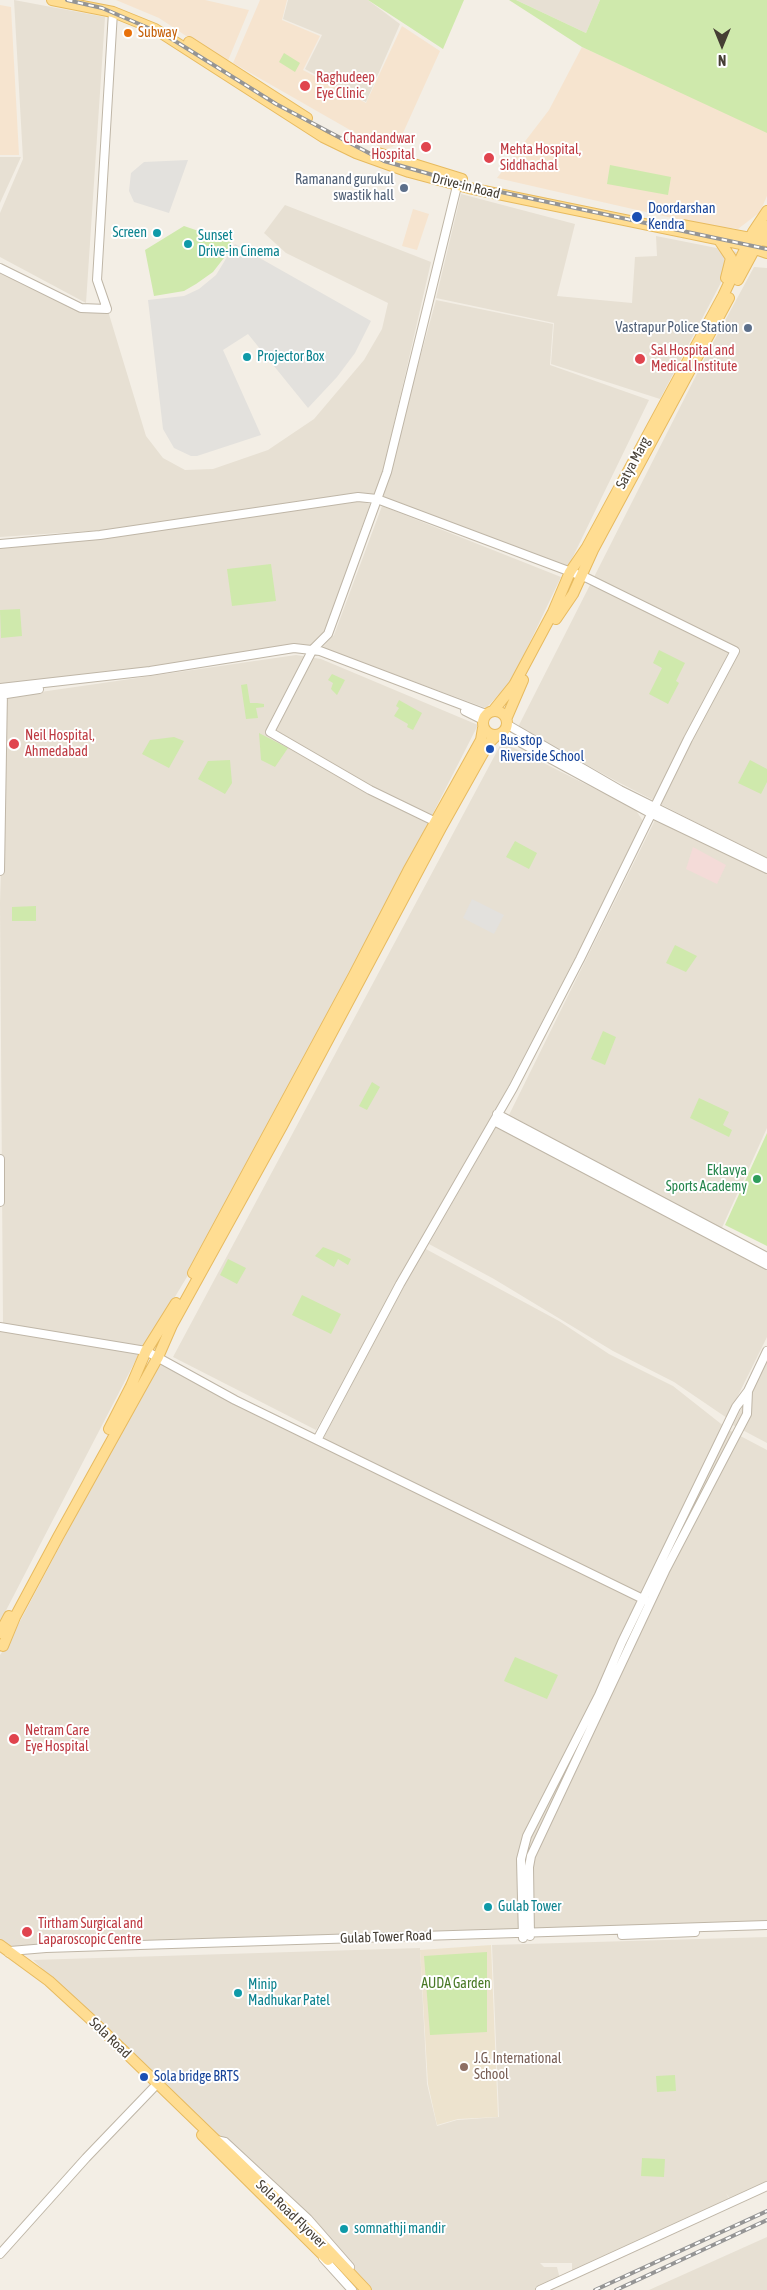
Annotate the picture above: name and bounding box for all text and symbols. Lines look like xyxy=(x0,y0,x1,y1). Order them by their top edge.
north arrow xyxy=(697,20,747,70)
place label: Subway xyxy=(138,25,178,41)
marker: Subway xyxy=(122,27,134,39)
text: N xyxy=(718,52,726,68)
place label: Raghudeep Eye Clinic xyxy=(316,70,375,102)
marker: Raghudeep Eye Clinic xyxy=(298,79,312,93)
place label: Chandandwar Hospital xyxy=(343,131,415,164)
marker: Chandandwar Hospital xyxy=(419,140,433,154)
place label: Mehta Hospital, Siddhachal xyxy=(500,142,581,174)
marker: Mehta Hospital, Siddhachal xyxy=(482,151,496,165)
street label: Drive-in Road xyxy=(430,169,502,203)
place label: Ramanand gurukul swastik hall xyxy=(295,172,394,204)
marker: Ramanand gurukul swastik hall xyxy=(398,182,410,194)
place label: Doordarshan Kendra xyxy=(648,201,715,233)
marker: Doordarshan Kendra xyxy=(630,210,644,224)
place label: Screen xyxy=(112,225,147,241)
marker: Screen xyxy=(151,227,163,239)
place label: Sunset Drive-in Cinema xyxy=(198,228,280,260)
marker: Sunset Drive-in Cinema xyxy=(182,238,194,250)
place label: Vastrapur Police Station xyxy=(616,320,738,336)
marker: Vastrapur Police Station xyxy=(742,322,754,334)
place label: Sal Hospital and Medical Institute xyxy=(651,343,737,376)
place label: Projector Box xyxy=(257,349,325,365)
marker: Projector Box xyxy=(241,351,253,363)
marker: Sal Hospital and Medical Institute xyxy=(633,352,647,366)
street label: Satya Marg xyxy=(612,434,654,492)
place label: Neil Hospital, Ahmedabad xyxy=(25,728,95,760)
place label: Bus stop Riverside School xyxy=(500,733,584,766)
marker: Neil Hospital, Ahmedabad xyxy=(7,737,21,751)
marker: Bus stop Riverside School xyxy=(484,743,496,755)
place label: Eklavya Sports Academy xyxy=(666,1163,747,1196)
marker: Eklavya Sports Academy xyxy=(751,1173,763,1185)
place label: Netram Care Eye Hospital xyxy=(25,1723,89,1755)
marker: Netram Care Eye Hospital xyxy=(7,1732,21,1746)
place label: Gulab Tower xyxy=(498,1899,561,1915)
marker: Gulab Tower xyxy=(482,1901,494,1913)
place label: Tirtham Surgical and Laparoscopic Centre xyxy=(38,1916,143,1948)
marker: Tirtham Surgical and Laparoscopic Centre xyxy=(20,1925,34,1939)
street label: Gulab Tower Road xyxy=(340,1927,432,1947)
park label: AUDA Garden xyxy=(421,1976,491,1992)
place label: Minip Madhukar Patel xyxy=(248,1977,330,2010)
marker: Minip Madhukar Patel xyxy=(232,1987,244,1999)
street label: Sola Road xyxy=(86,2014,134,2062)
place label: J.G. International School xyxy=(474,2051,561,2084)
marker: J.G. International School xyxy=(458,2061,470,2073)
place label: Sola bridge BRTS xyxy=(154,2069,239,2085)
marker: Sola bridge BRTS xyxy=(138,2071,150,2083)
street label: Sola Road Flyover xyxy=(253,2176,329,2252)
place label: somnathji mandir xyxy=(354,2221,445,2237)
marker: somnathji mandir xyxy=(338,2223,350,2235)

